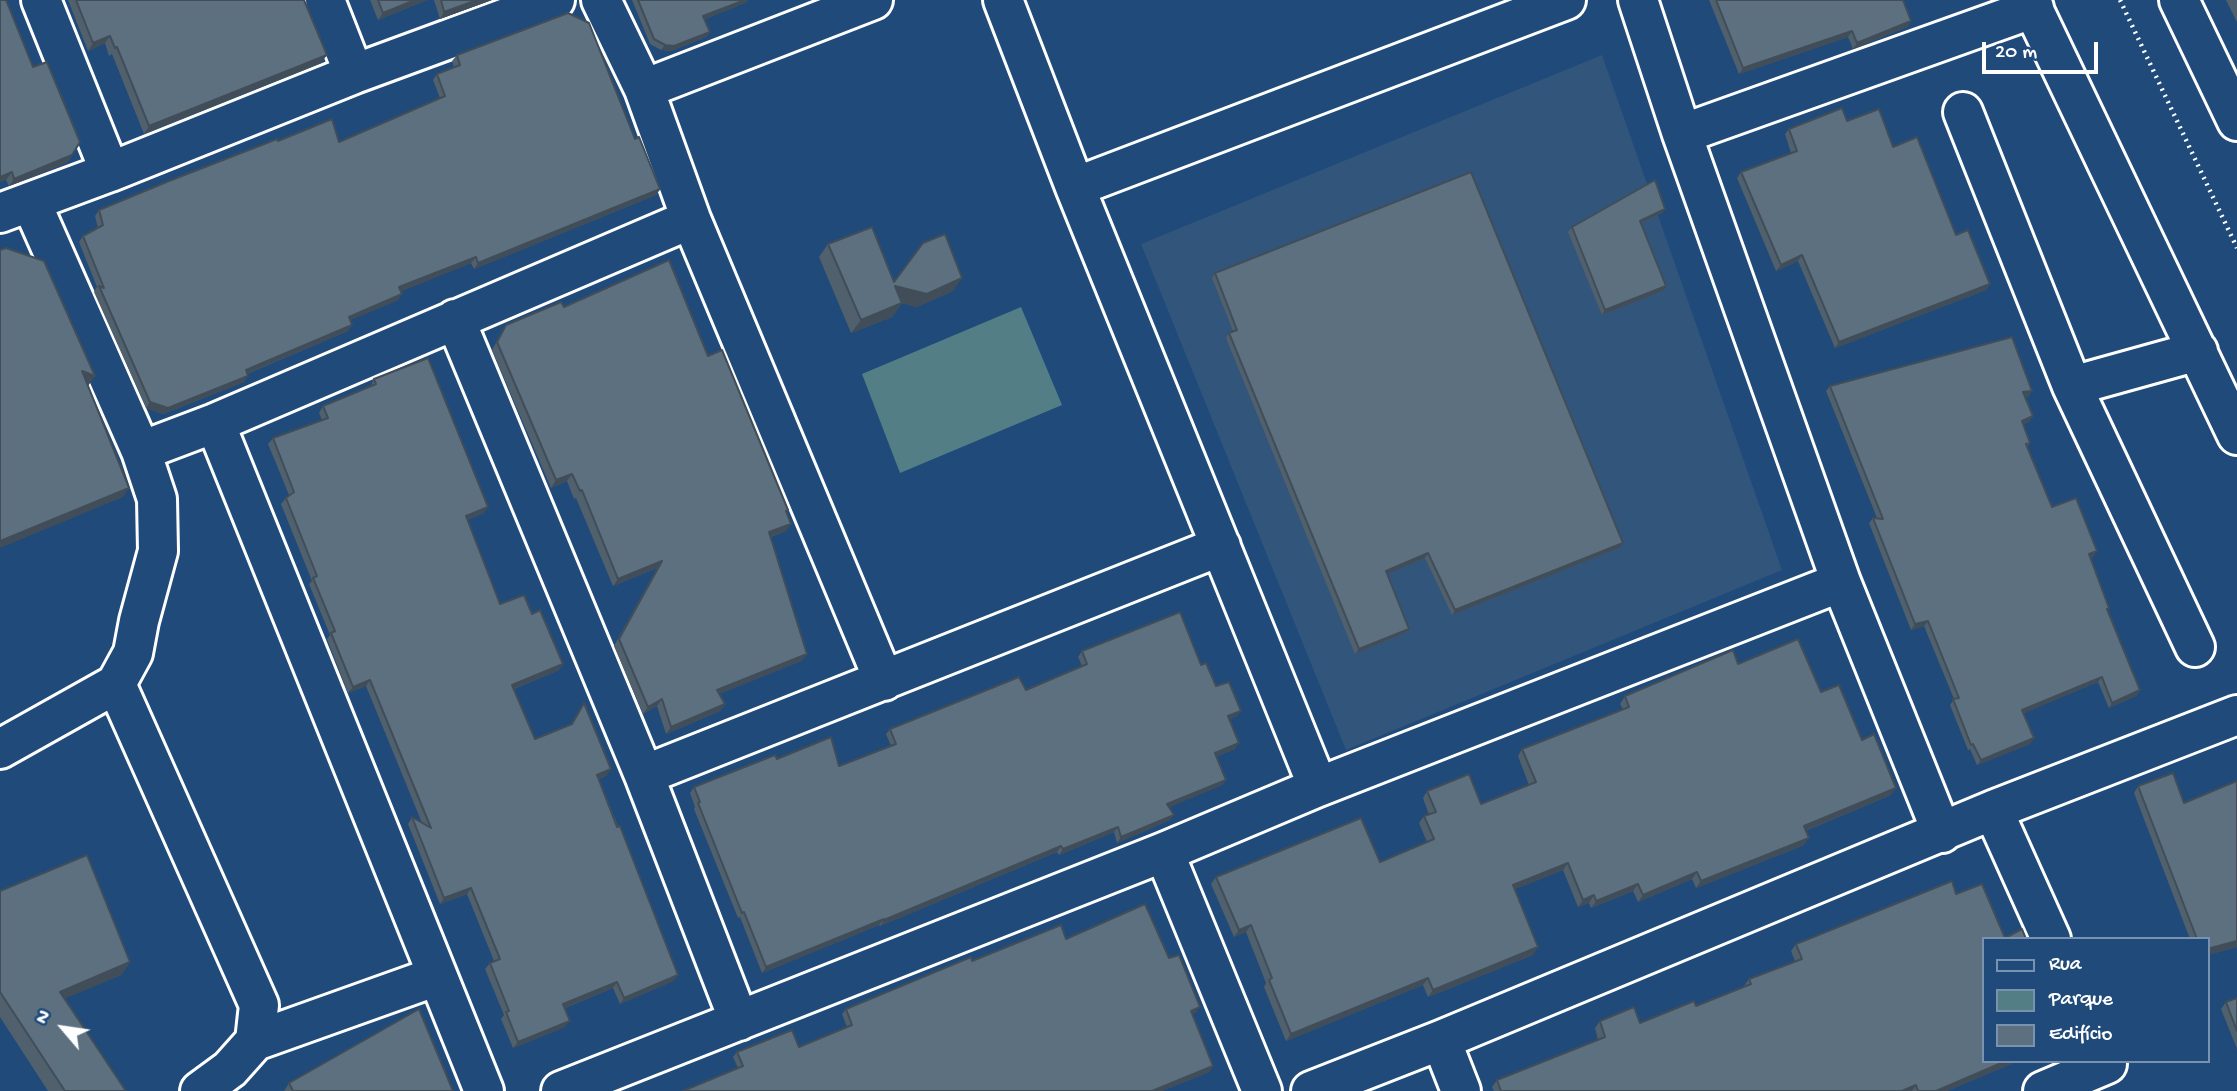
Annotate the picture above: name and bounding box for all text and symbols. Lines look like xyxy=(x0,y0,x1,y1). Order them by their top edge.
scale bar xyxy=(1985,28,2100,72)
text: 20 m xyxy=(1995,41,2037,66)
legend xyxy=(1982,937,2209,1063)
text: Rua xyxy=(2049,953,2082,978)
text: Parque xyxy=(2049,988,2113,1013)
north arrow xyxy=(28,993,98,1063)
text: N xyxy=(31,1007,57,1029)
text: Edifício xyxy=(2049,1023,2113,1048)

